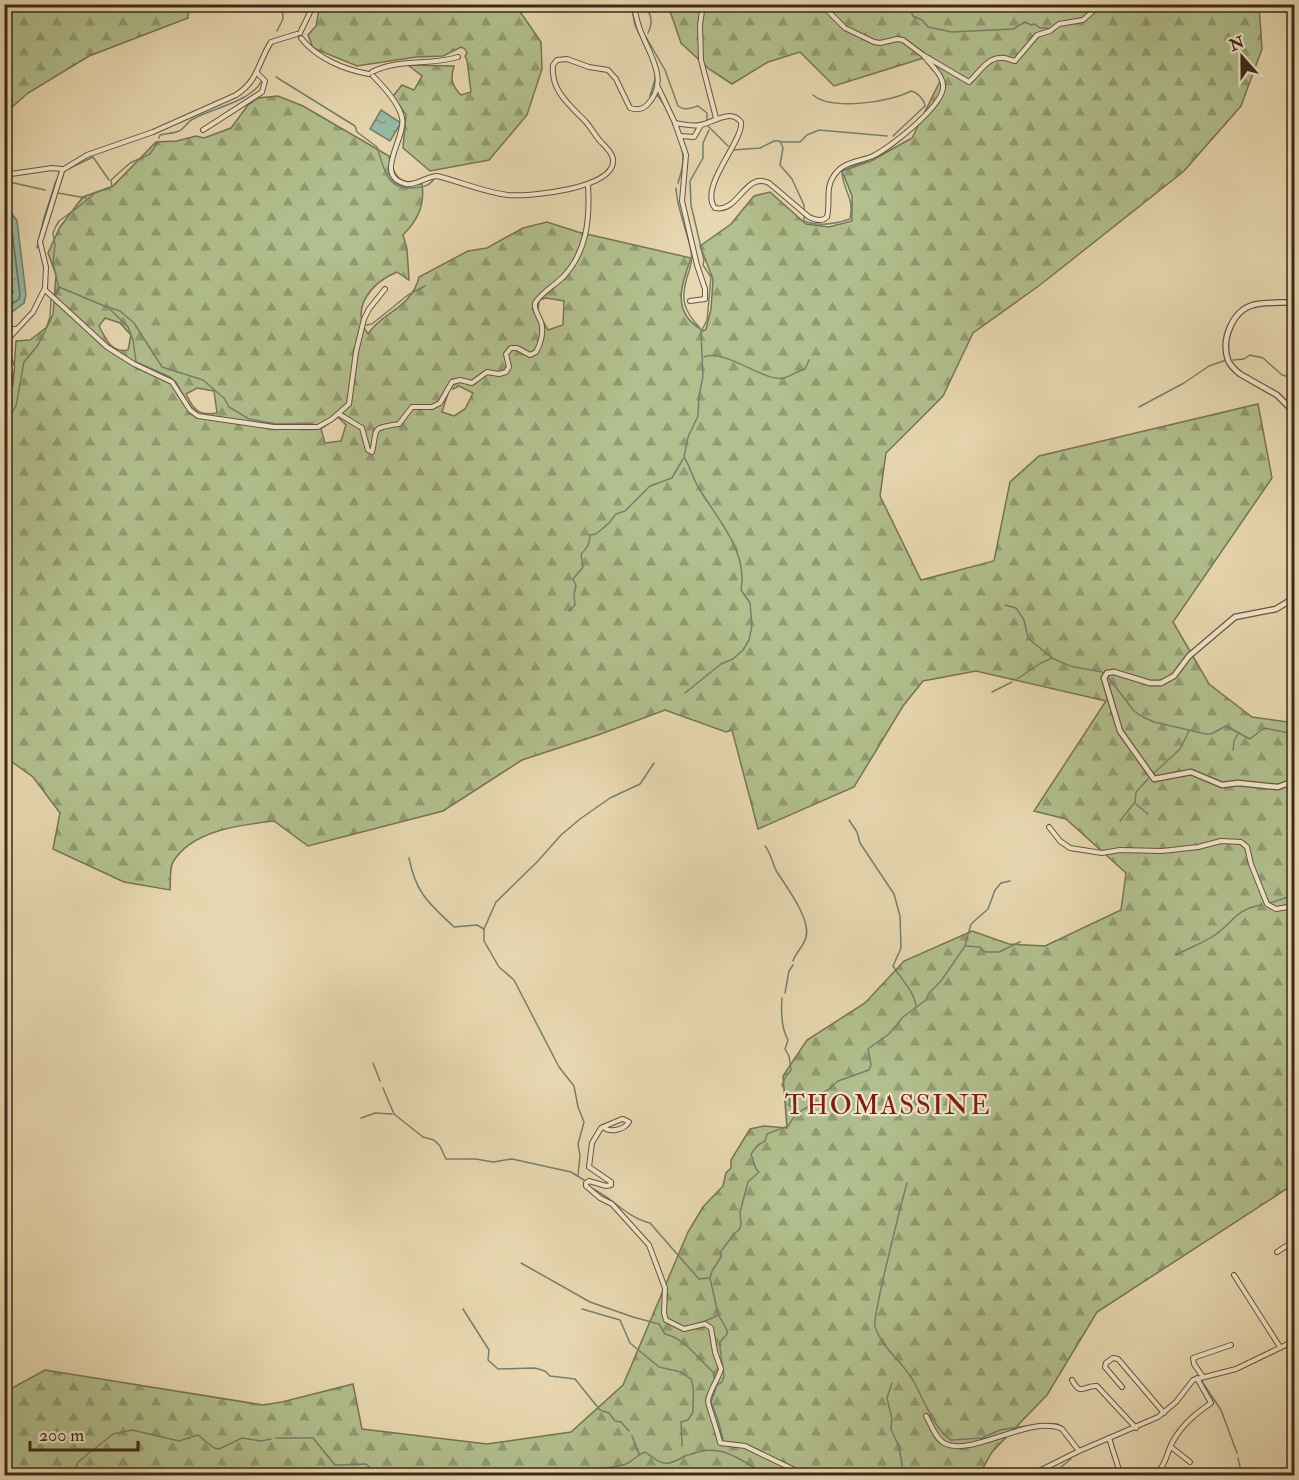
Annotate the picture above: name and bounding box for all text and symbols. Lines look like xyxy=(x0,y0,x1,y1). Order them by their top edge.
north arrow xyxy=(1212,27,1272,87)
text: N xyxy=(1226,32,1248,56)
district label: THOMASSINE xyxy=(785,1089,991,1122)
scale bar xyxy=(30,1414,138,1452)
text: 200 m xyxy=(39,1424,84,1447)

